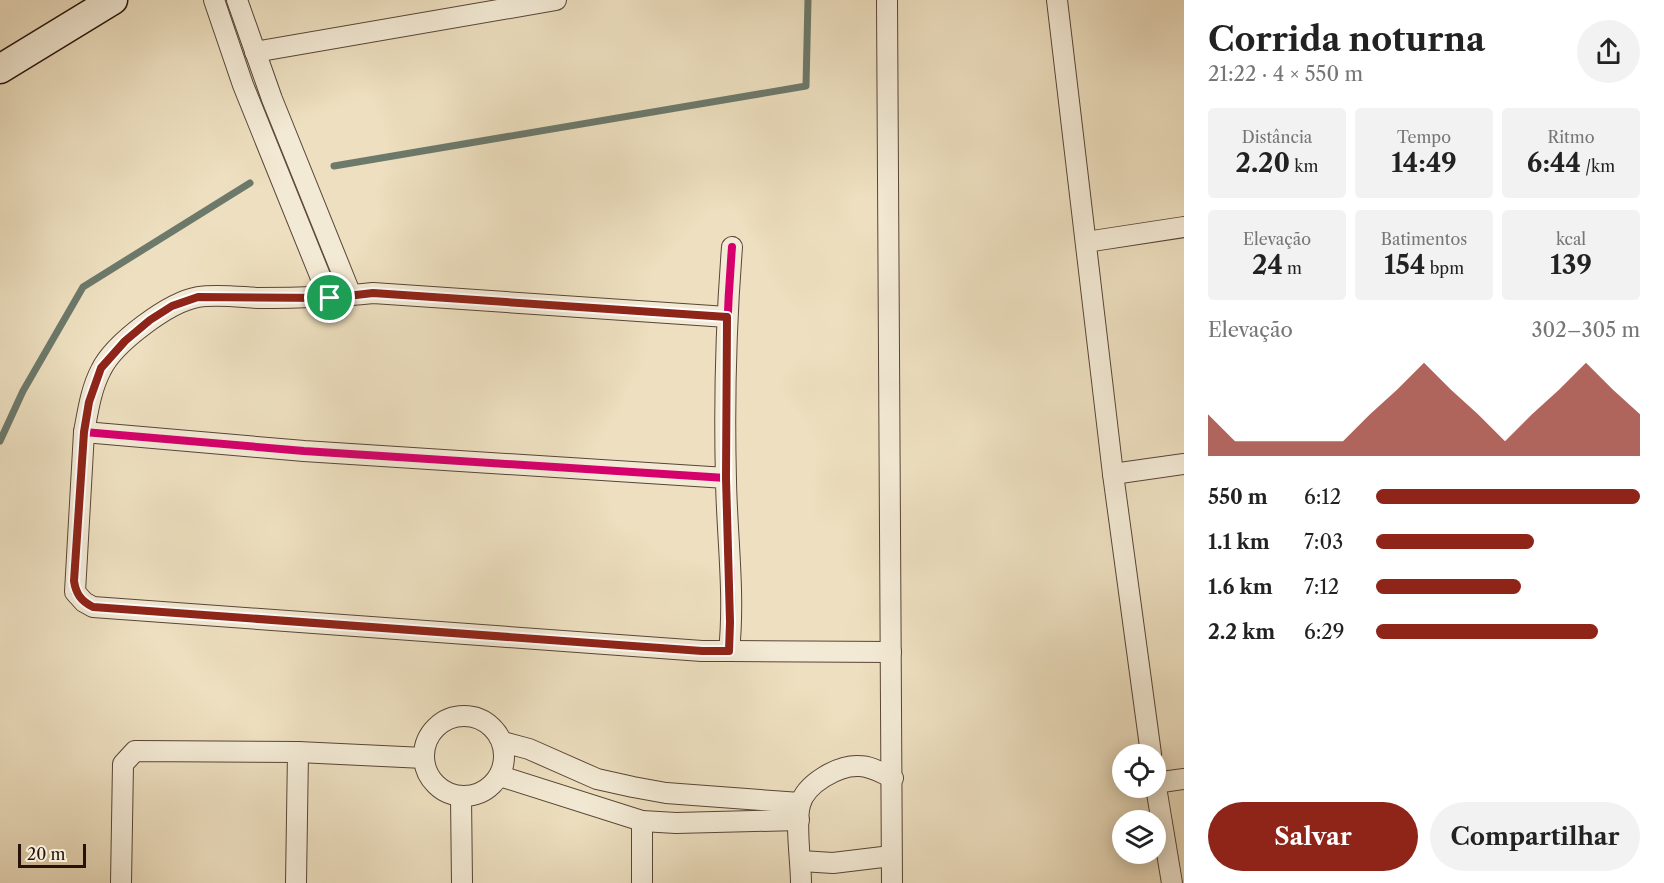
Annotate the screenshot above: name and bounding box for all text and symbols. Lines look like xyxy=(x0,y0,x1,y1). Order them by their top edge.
text: Corrida noturna xyxy=(1208,19,1485,60)
button: share xyxy=(1577,20,1640,83)
text: 21:22 · 4 × 550 m xyxy=(1208,62,1363,86)
text: Distância xyxy=(1242,127,1312,147)
text: Tempo xyxy=(1397,127,1451,147)
text: Ritmo xyxy=(1548,127,1594,147)
text: 2.20 xyxy=(1236,147,1290,179)
text: 14:49 xyxy=(1391,147,1457,179)
text: 6:44 xyxy=(1527,147,1581,179)
text: km xyxy=(1290,156,1318,176)
text: /km xyxy=(1581,156,1615,176)
text: Elevação xyxy=(1243,229,1311,249)
text: Batimentos xyxy=(1381,229,1467,249)
text: kcal xyxy=(1556,229,1586,249)
text: 24 xyxy=(1252,249,1283,281)
text: 154 xyxy=(1384,249,1425,281)
text: 139 xyxy=(1550,249,1592,281)
text: m xyxy=(1283,258,1302,278)
text: bpm xyxy=(1425,258,1464,278)
pin xyxy=(304,272,355,323)
icon: arrive xyxy=(313,281,346,314)
text: Elevação xyxy=(1208,318,1293,342)
text: 302–305 m xyxy=(1531,318,1640,342)
text: 550 m xyxy=(1208,485,1268,509)
text: 6:12 xyxy=(1304,485,1341,509)
text: 1.1 km xyxy=(1208,530,1270,554)
text: 7:03 xyxy=(1304,530,1343,554)
text: 1.6 km xyxy=(1208,575,1273,599)
text: 7:12 xyxy=(1304,575,1339,599)
text: 2.2 km xyxy=(1208,620,1275,644)
text: 6:29 xyxy=(1304,620,1345,644)
map controls xyxy=(1112,744,1166,864)
button: locate xyxy=(1112,744,1166,798)
button: Salvar xyxy=(1208,802,1418,871)
button: Compartilhar xyxy=(1430,802,1640,871)
button: layers xyxy=(1112,810,1166,864)
scale bar xyxy=(18,841,86,868)
text: 20 m xyxy=(27,844,66,864)

